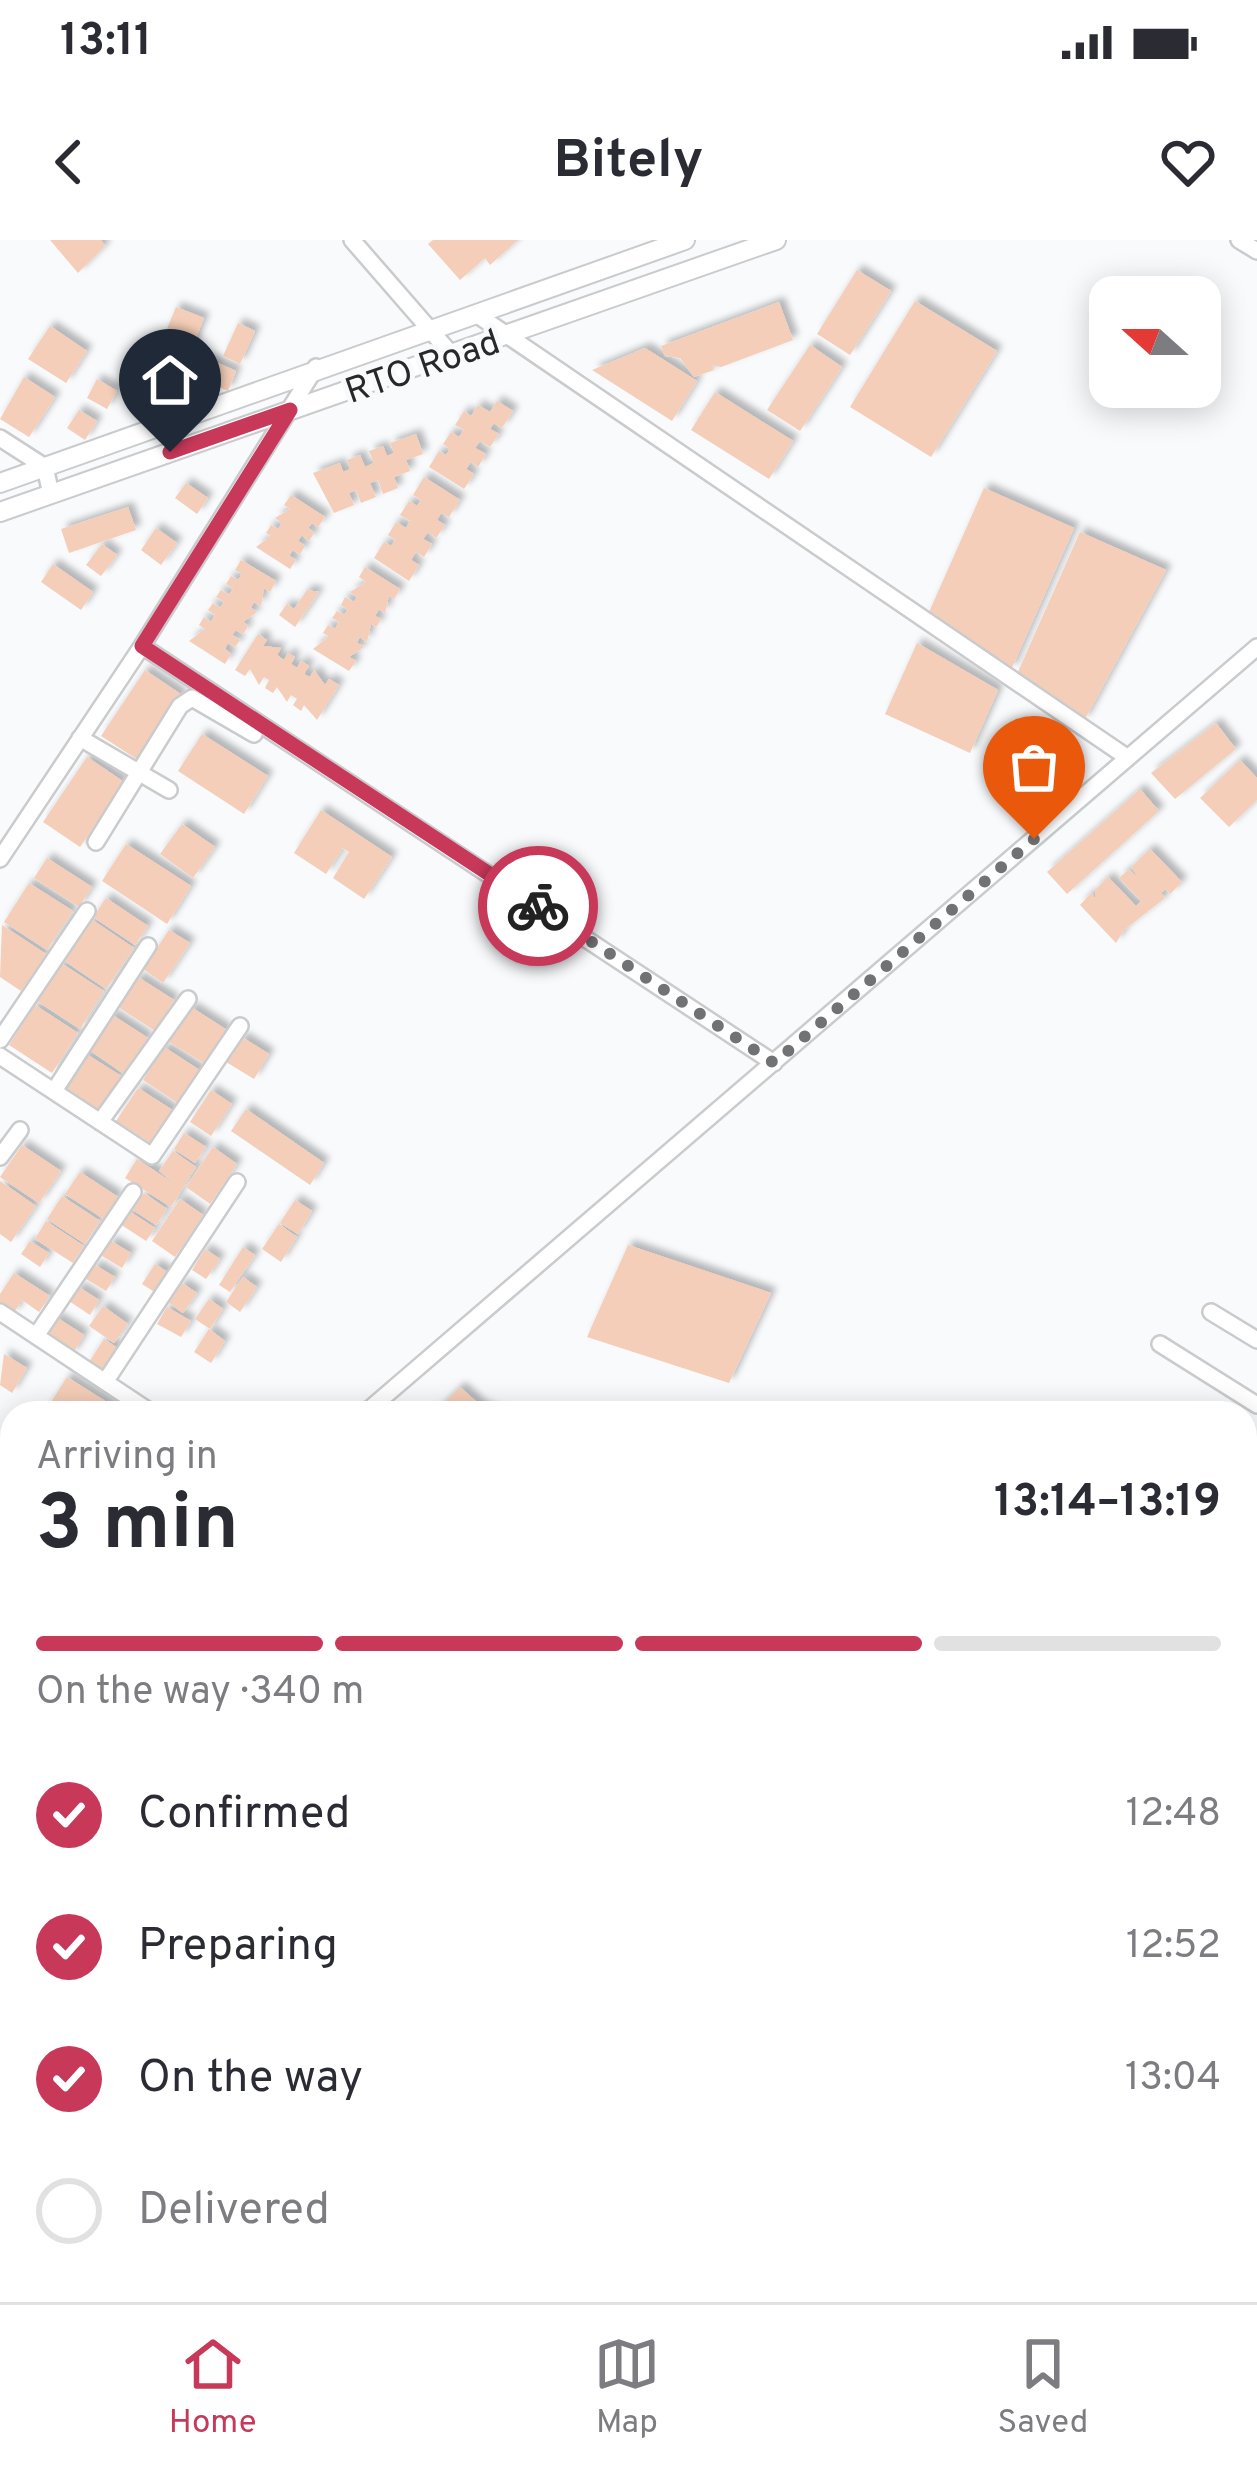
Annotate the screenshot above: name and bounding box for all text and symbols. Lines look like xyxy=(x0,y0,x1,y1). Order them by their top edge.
text: 13:11 xyxy=(60,14,152,71)
text: Bitely xyxy=(554,128,703,197)
icon: back xyxy=(36,129,102,195)
icon: heart xyxy=(1155,129,1221,195)
north arrow xyxy=(1089,276,1221,408)
map controls xyxy=(1089,276,1221,408)
street label: RTO Road xyxy=(340,321,507,417)
pin xyxy=(119,329,221,452)
icon: home xyxy=(137,347,203,413)
pin xyxy=(983,716,1085,839)
icon: bag xyxy=(1001,734,1067,800)
courier xyxy=(478,846,598,966)
icon: bike xyxy=(505,873,571,939)
text: Arriving in xyxy=(36,1434,218,1483)
text: 13:14–13:19 xyxy=(994,1475,1221,1532)
text: 3 min xyxy=(36,1478,239,1577)
text: On the way · 340 m xyxy=(36,1669,364,1718)
icon: check xyxy=(36,1782,102,1848)
text: Confirmed xyxy=(138,1787,350,1844)
text: 12:48 xyxy=(1126,1791,1221,1840)
icon: check xyxy=(36,1914,102,1980)
text: Preparing xyxy=(138,1919,338,1976)
text: 12:52 xyxy=(1126,1923,1221,1972)
icon: check xyxy=(36,2046,102,2112)
text: On the way xyxy=(138,2051,363,2108)
text: 13:04 xyxy=(1125,2055,1221,2104)
text: Delivered xyxy=(138,2183,330,2240)
tab: Home xyxy=(169,2331,256,2445)
tab: Map xyxy=(594,2331,660,2445)
tab: Saved xyxy=(998,2331,1088,2445)

